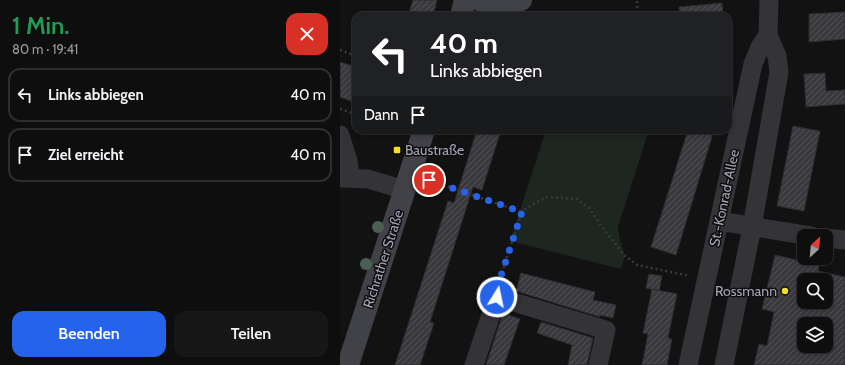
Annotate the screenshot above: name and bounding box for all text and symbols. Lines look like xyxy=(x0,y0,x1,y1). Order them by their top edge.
text: 1 Min. xyxy=(12,11,70,40)
button: close xyxy=(286,13,328,55)
text: 40 m xyxy=(430,26,498,60)
icon: left xyxy=(364,28,416,80)
text: 80 m · 19:41 xyxy=(12,41,78,57)
text: Links abbiegen xyxy=(430,60,542,82)
icon: left xyxy=(14,84,36,106)
text: Links abbiegen xyxy=(48,86,144,104)
text: 40 m xyxy=(290,86,326,104)
icon: arrive xyxy=(407,104,429,126)
text: Dann xyxy=(364,106,399,124)
place label: Baustraße xyxy=(405,141,464,159)
icon: arrive xyxy=(14,144,36,166)
marker: Baustraße xyxy=(392,145,402,155)
text: Ziel erreicht xyxy=(48,146,124,164)
text: 40 m xyxy=(290,146,326,164)
street label: St.-Konrad-Allee xyxy=(705,148,743,248)
pin xyxy=(412,163,446,197)
icon: arrive xyxy=(418,169,440,191)
street label: Richrather Straße xyxy=(359,208,407,310)
north arrow xyxy=(797,229,833,265)
map controls xyxy=(797,229,833,353)
button: search xyxy=(797,273,833,309)
position arrow xyxy=(476,276,518,318)
place label: Rossmann xyxy=(715,282,777,300)
marker: Rossmann xyxy=(780,286,790,296)
button: Beenden xyxy=(12,311,166,357)
button: Teilen xyxy=(174,311,328,357)
button: layers xyxy=(797,317,833,353)

